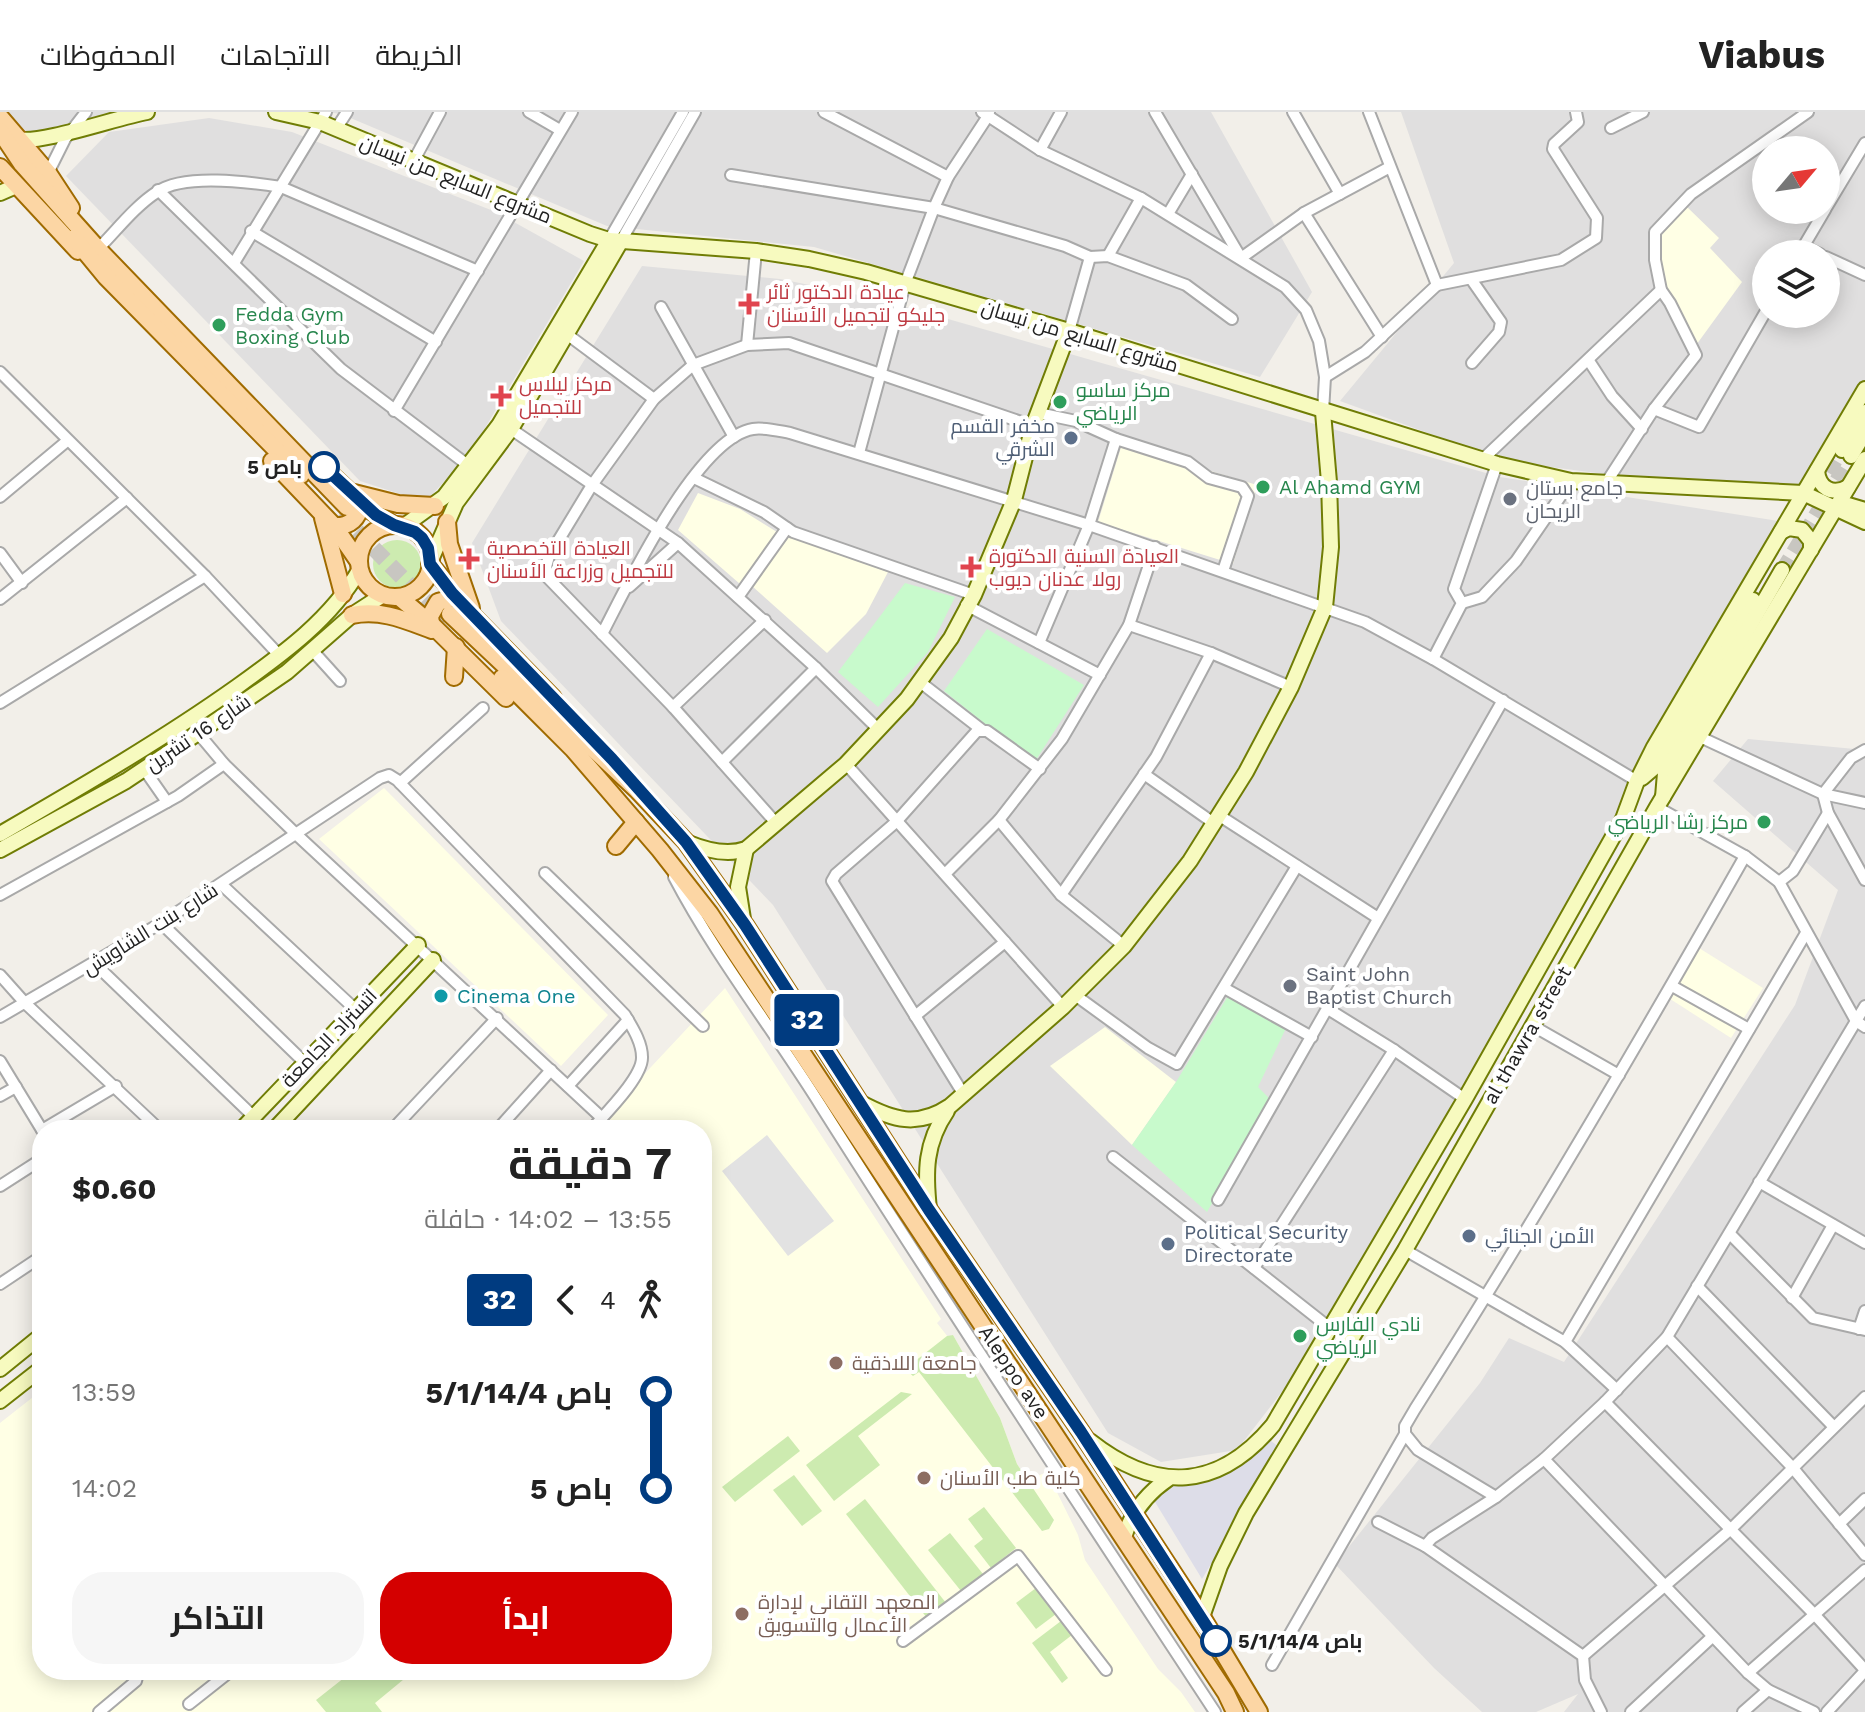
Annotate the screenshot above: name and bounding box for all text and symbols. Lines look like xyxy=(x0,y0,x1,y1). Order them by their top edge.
text: Viabus xyxy=(1698,33,1825,77)
text: المحفوظات xyxy=(40,39,176,72)
text: الاتجاهات xyxy=(220,39,331,72)
text: الخريطة xyxy=(375,39,463,72)
street label: مشروع السابع من نيسان xyxy=(356,130,555,230)
north arrow xyxy=(1752,136,1840,224)
map controls xyxy=(1752,136,1840,328)
button: layers xyxy=(1752,240,1840,328)
place label: عيادة الدكتور ثائر جليكو لتجميل الأسنان xyxy=(766,280,945,328)
marker: عيادة الدكتور ثائر جليكو لتجميل الأسنان xyxy=(738,293,760,315)
street label: مشروع السابع من نيسان xyxy=(978,295,1181,379)
place label: Fedda Gym Boxing Club xyxy=(235,302,350,349)
marker: Fedda Gym Boxing Club xyxy=(210,316,228,334)
place label: مركز ليلاس للتجميل xyxy=(519,372,612,420)
place label: مركز ساسو الرياضي xyxy=(1076,378,1171,428)
marker: مركز ليلاس للتجميل xyxy=(490,385,512,407)
marker: مركز ساسو الرياضي xyxy=(1051,393,1069,411)
place label: مخفر القسم الشرقي xyxy=(950,414,1055,465)
marker: مخفر القسم الشرقي xyxy=(1062,429,1080,447)
marker: باص 5 xyxy=(309,452,339,482)
place label: باص 5 xyxy=(247,455,302,479)
place label: Al Ahamd GYM xyxy=(1279,475,1421,499)
place label: جامع بستان الريحان xyxy=(1526,476,1623,524)
marker: Al Ahamd GYM xyxy=(1254,478,1272,496)
marker: جامع بستان الريحان xyxy=(1501,490,1519,508)
place label: العيادة التخصصية للتجميل وزراعة الأسنان xyxy=(487,536,674,584)
place label: العيادة السنية الدكتورة رولا عدنان ديوب xyxy=(989,544,1179,592)
marker: العيادة التخصصية للتجميل وزراعة الأسنان xyxy=(458,548,480,570)
marker: العيادة السنية الدكتورة رولا عدنان ديوب xyxy=(960,556,982,578)
street label: شارع 16 تشرين xyxy=(141,689,256,779)
place label: مركز رشا الرياضي xyxy=(1608,810,1748,837)
marker: مركز رشا الرياضي xyxy=(1755,813,1773,831)
street label: شارع بنت الشاويش xyxy=(78,878,223,982)
street label: al thawra street xyxy=(1478,961,1577,1108)
place label: Saint John Baptist Church xyxy=(1306,962,1452,1009)
marker: Saint John Baptist Church xyxy=(1281,977,1299,995)
street label: اتستراد الجامعة xyxy=(276,984,382,1092)
place label: Cinema One xyxy=(457,984,575,1008)
marker: Cinema One xyxy=(432,987,450,1005)
line badge: 32 xyxy=(771,994,843,1046)
text: 32 xyxy=(790,1003,824,1036)
text: 7 دقيقة xyxy=(508,1138,672,1190)
text: $0.60 xyxy=(72,1171,157,1206)
text: 13:55 – 14:02 · حافلة xyxy=(424,1204,672,1234)
place label: Political Security Directorate xyxy=(1184,1220,1349,1267)
place label: الأمن الجنائي xyxy=(1485,1224,1595,1252)
marker: الأمن الجنائي xyxy=(1460,1227,1478,1245)
marker: Political Security Directorate xyxy=(1159,1235,1177,1253)
icon: back xyxy=(544,1278,588,1322)
icon: walk xyxy=(628,1278,672,1322)
text: 32 xyxy=(483,1283,516,1316)
text: 4 xyxy=(600,1285,616,1315)
place label: نادي الفارس الرياضي xyxy=(1316,1312,1421,1362)
street label: Aleppo ave xyxy=(974,1321,1054,1423)
marker: نادي الفارس الرياضي xyxy=(1291,1327,1309,1345)
place label: جامعة اللاذقية xyxy=(852,1351,976,1375)
marker: جامعة اللاذقية xyxy=(827,1354,845,1372)
text: باص 5/1/14/4 xyxy=(426,1375,612,1410)
text: 13:59 xyxy=(72,1377,136,1407)
place label: كلية طب الأسنان xyxy=(940,1466,1081,1491)
marker: كلية طب الأسنان xyxy=(915,1469,933,1487)
text: باص 5 xyxy=(530,1471,612,1506)
text: 14:02 xyxy=(72,1473,137,1503)
button: التذاكر xyxy=(72,1572,364,1664)
button: ابدأ xyxy=(380,1572,672,1664)
place label: المعهد التقاني لإدارة الأعمال والتسويق xyxy=(758,1590,936,1638)
marker: المعهد التقاني لإدارة الأعمال والتسويق xyxy=(733,1605,751,1623)
marker: باص 5/1/14/4 xyxy=(1201,1626,1231,1656)
place label: باص 5/1/14/4 xyxy=(1238,1629,1362,1653)

